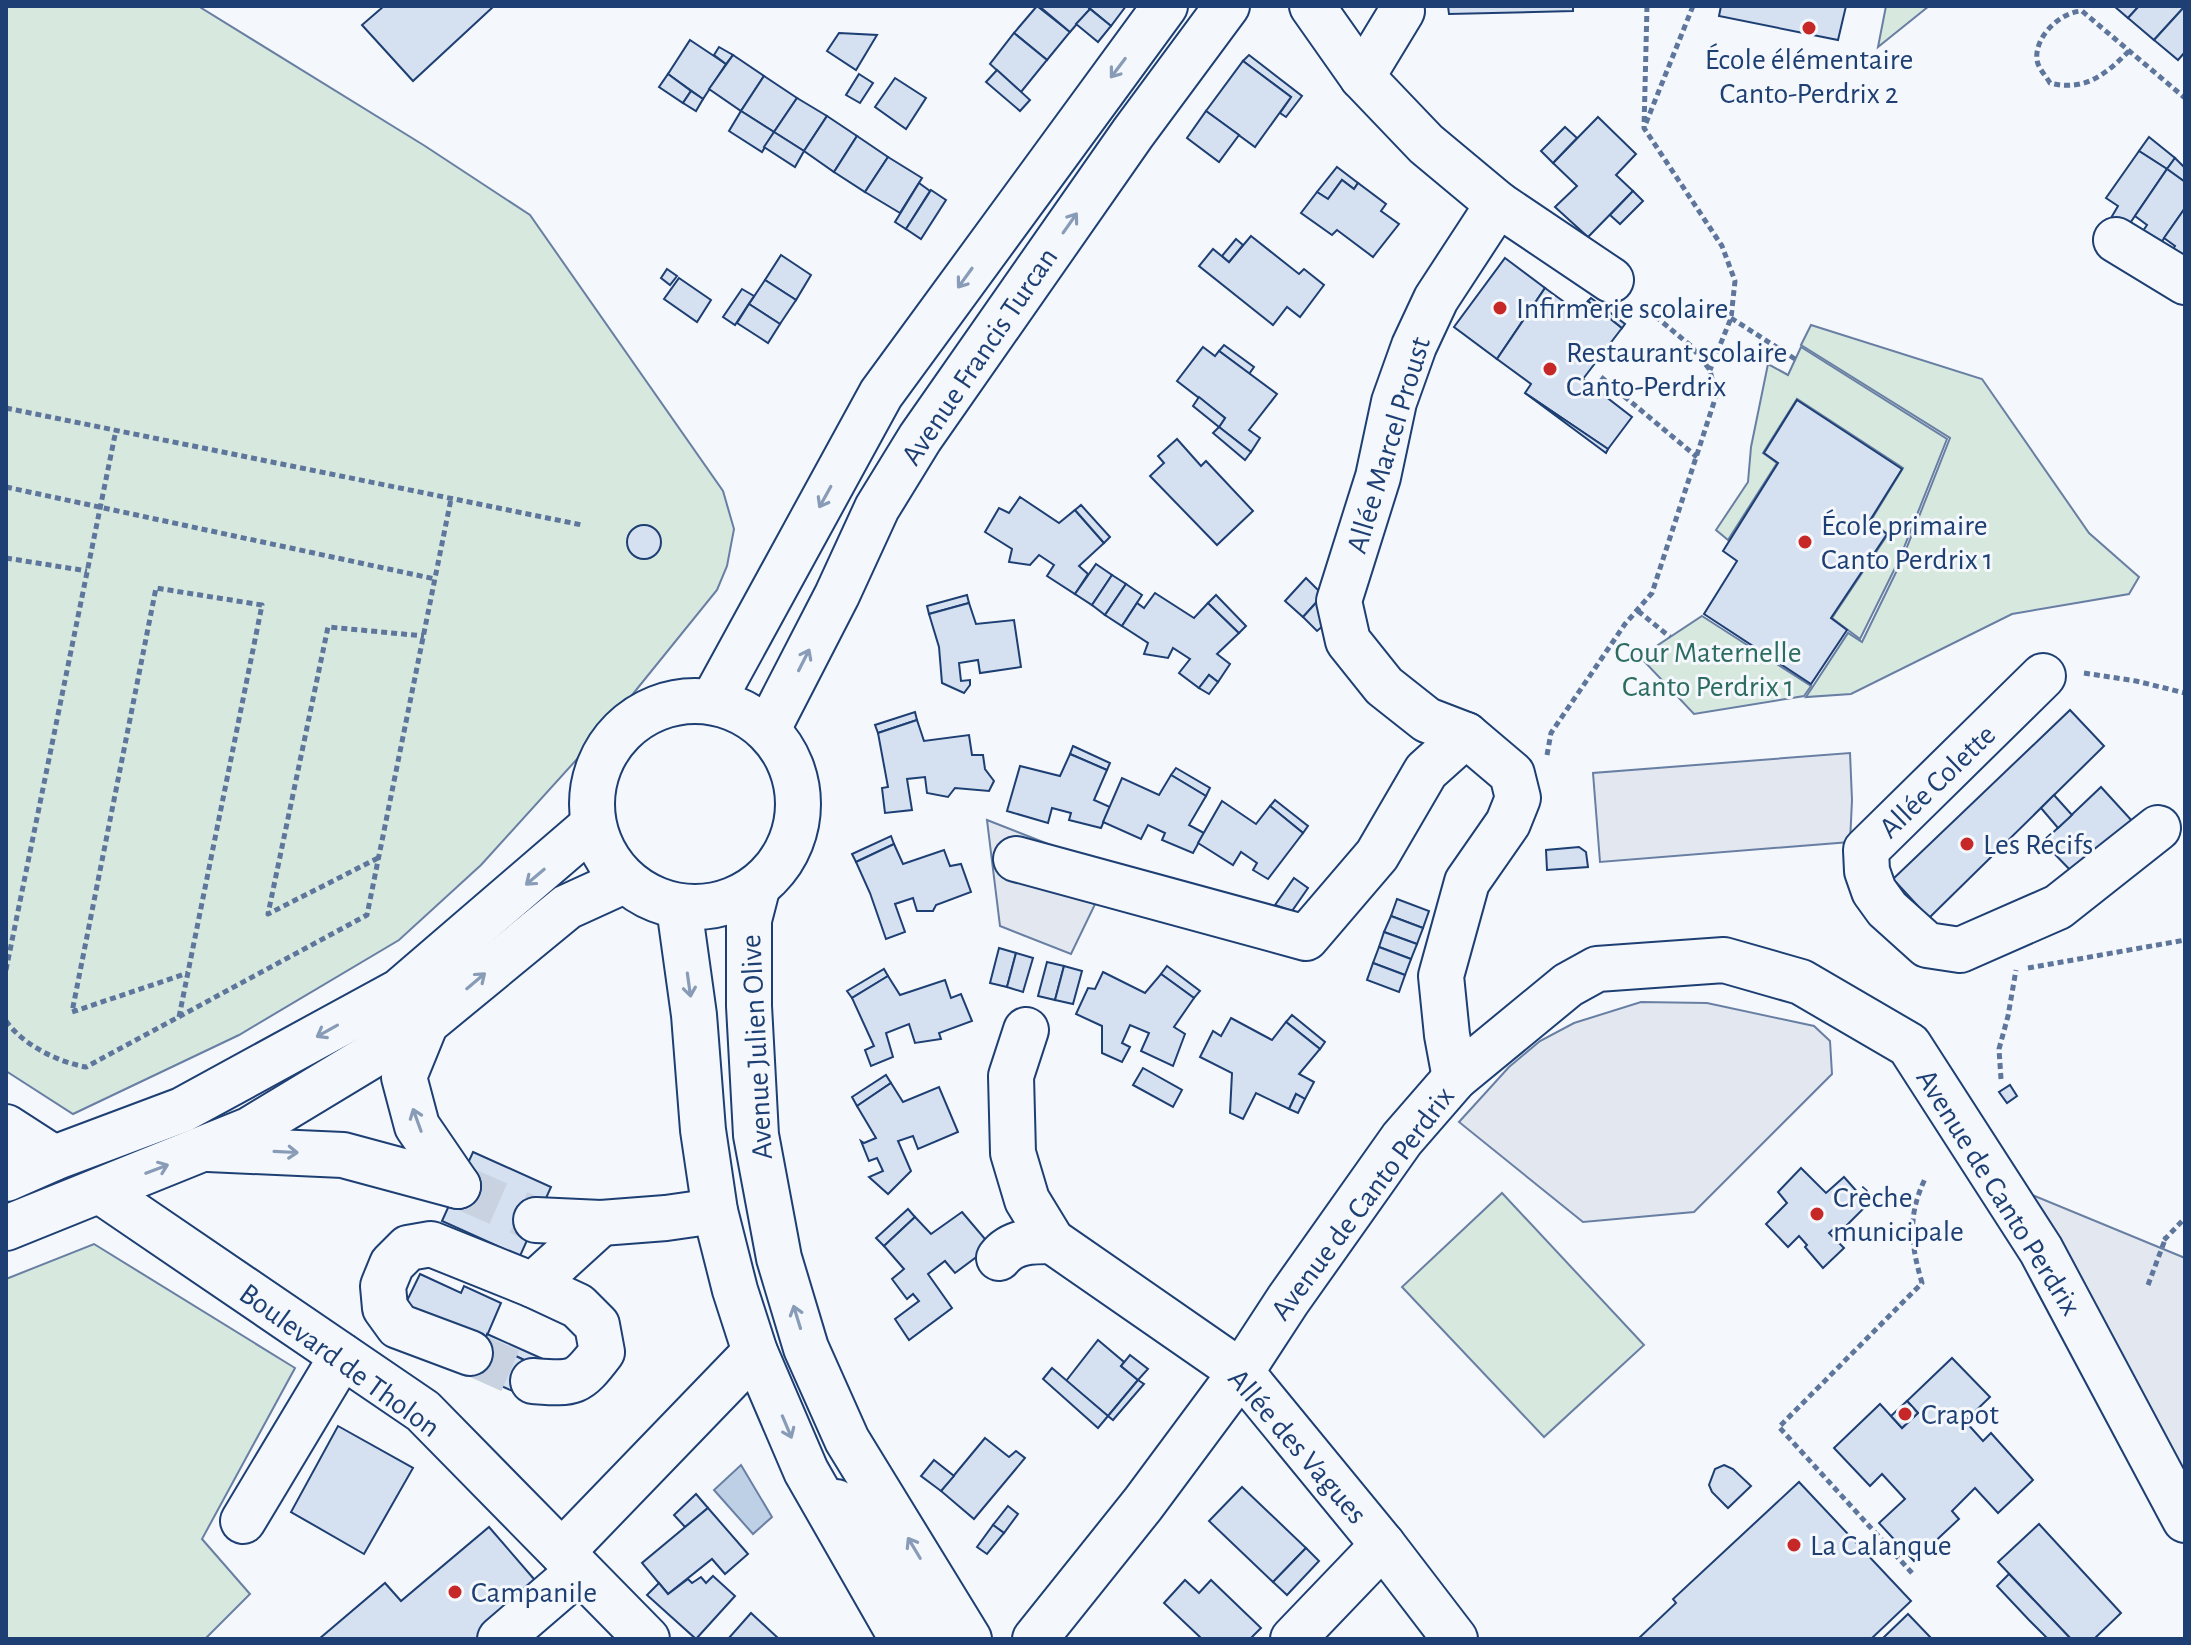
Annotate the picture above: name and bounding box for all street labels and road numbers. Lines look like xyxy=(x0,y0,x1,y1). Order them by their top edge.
street label: Avenue Francis Turcan xyxy=(896,242,1064,471)
street label: Allée Marcel Proust xyxy=(1342,333,1436,557)
street label: Allée Colette xyxy=(1874,719,2001,844)
street label: Avenue Julien Olive xyxy=(736,934,778,1160)
street label: Avenue de Canto Perdrix xyxy=(1910,1064,2086,1321)
street label: Avenue de Canto Perdrix xyxy=(1265,1081,1460,1326)
street label: Boulevard de Tholon xyxy=(234,1278,445,1443)
street label: Allée des Vagues xyxy=(1222,1364,1372,1530)

